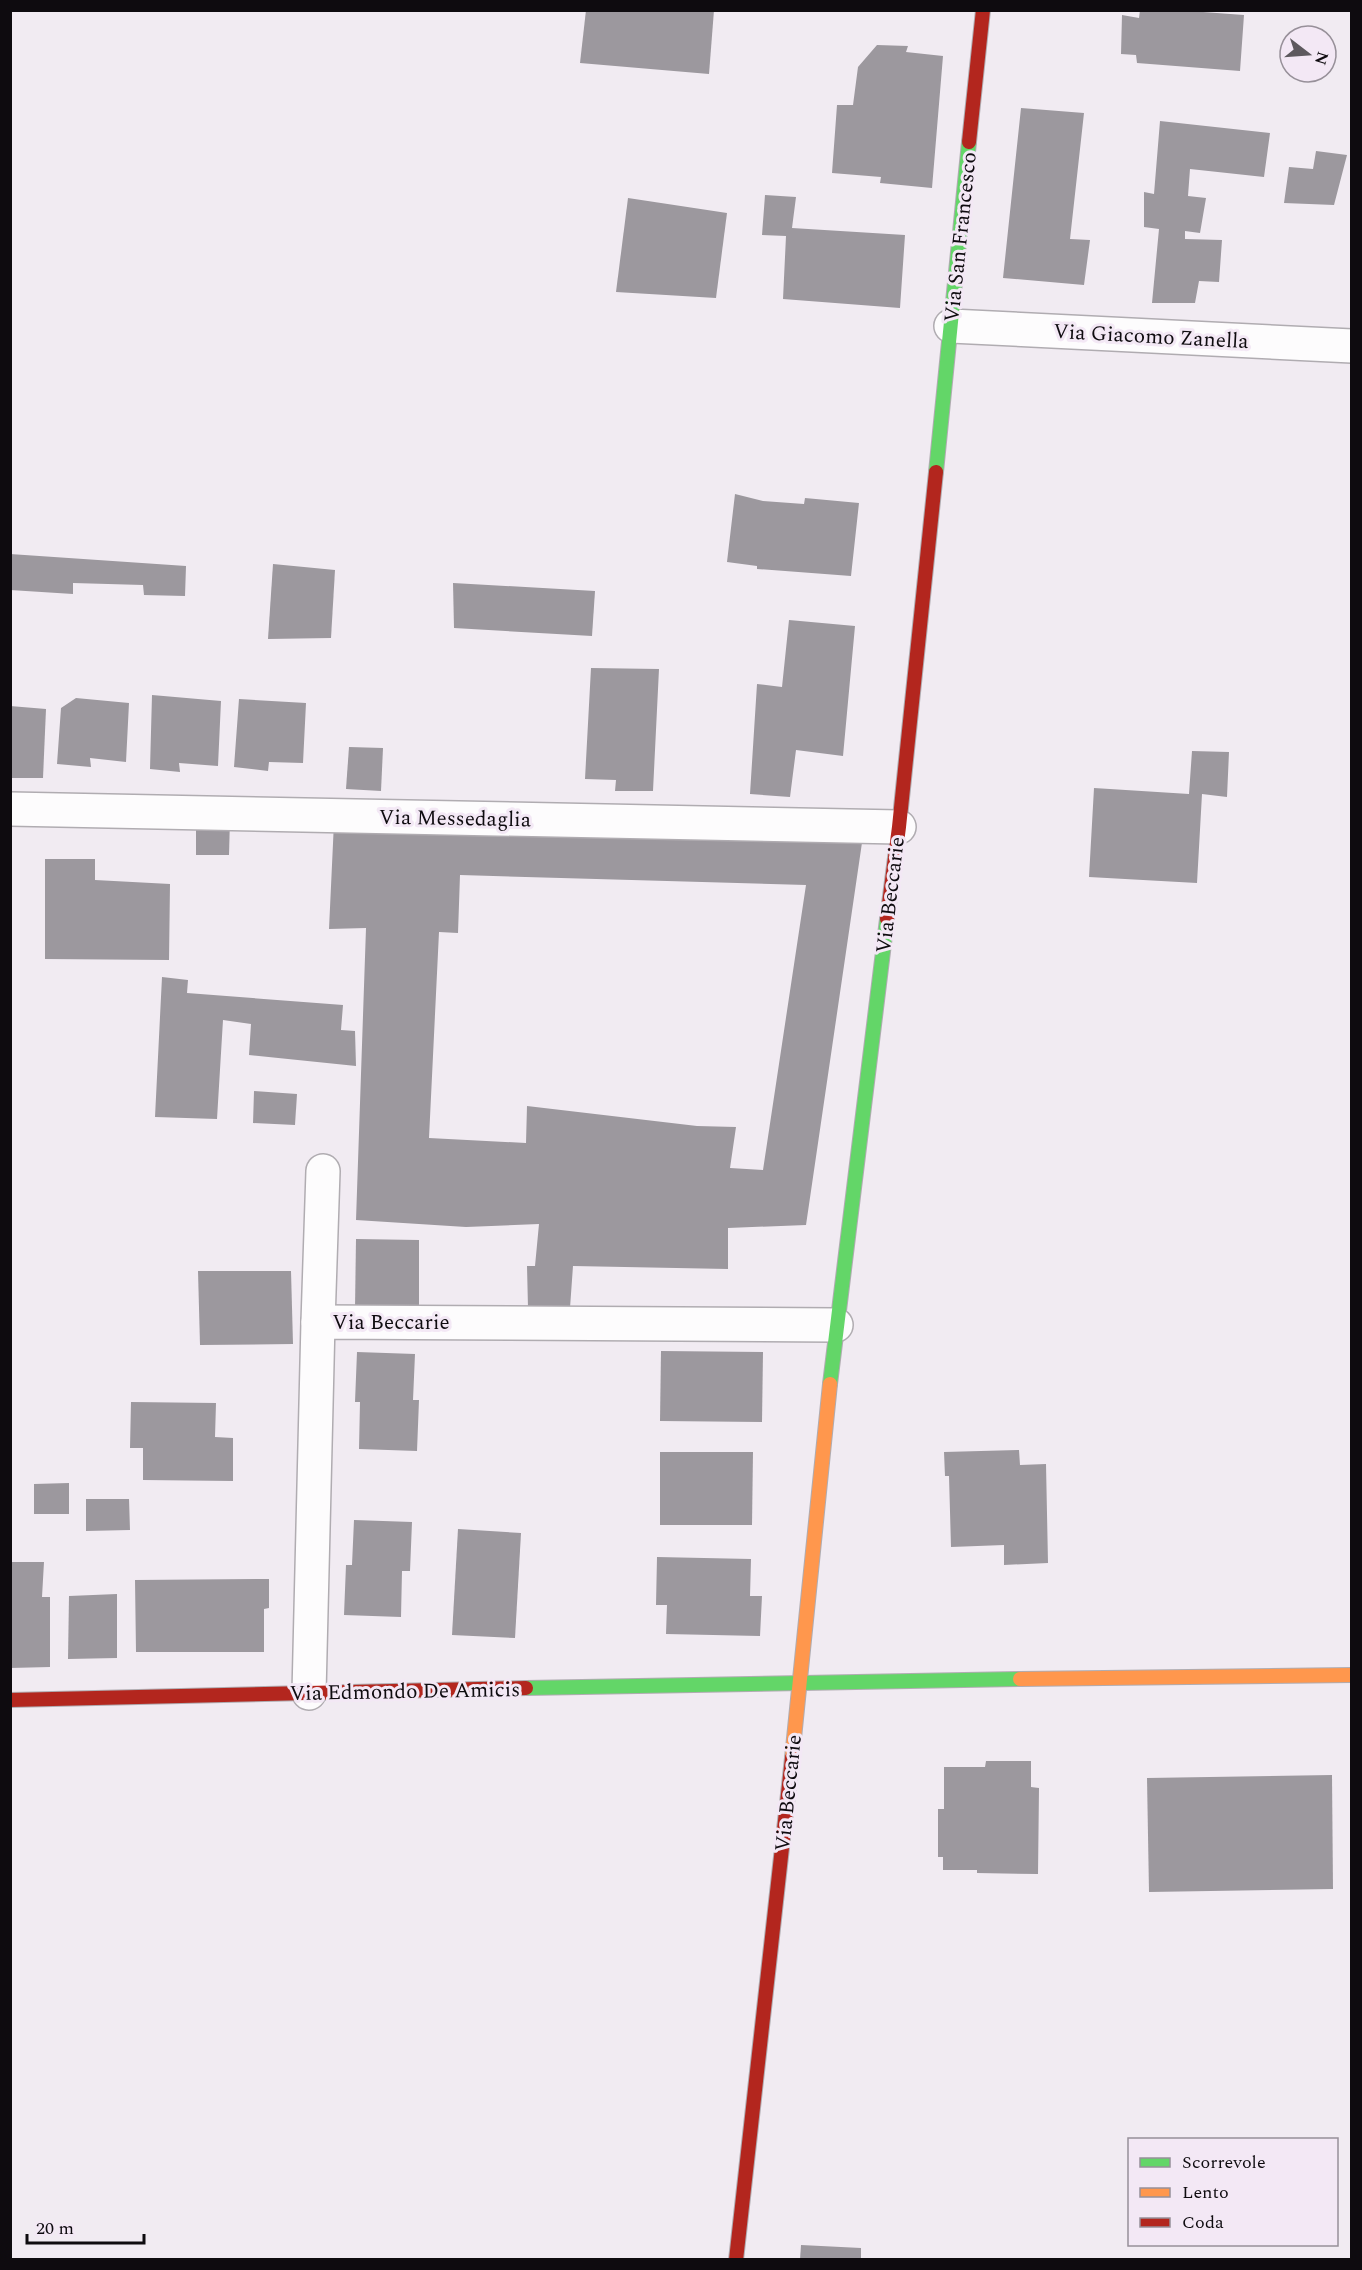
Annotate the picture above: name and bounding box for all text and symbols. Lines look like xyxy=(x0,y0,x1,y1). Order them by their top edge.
north arrow xyxy=(1278,24,1338,84)
text: N xyxy=(1308,48,1335,68)
street label: Via San Francesco xyxy=(936,150,986,324)
street label: Via Giacomo Zanella xyxy=(1052,316,1250,358)
street label: Via Messedaglia xyxy=(379,802,532,836)
street label: Via Beccarie xyxy=(868,835,914,955)
street label: Via Beccarie xyxy=(332,1307,450,1339)
street label: Via Edmondo De Amicis xyxy=(289,1674,521,1710)
street label: Via Beccarie xyxy=(767,1733,811,1853)
legend xyxy=(1128,2138,1338,2246)
text: Scorrevole xyxy=(1182,2149,1266,2176)
text: Lento xyxy=(1182,2179,1229,2206)
scale bar xyxy=(27,2207,144,2245)
text: Coda xyxy=(1182,2209,1224,2236)
text: 20 m xyxy=(36,2215,74,2242)

